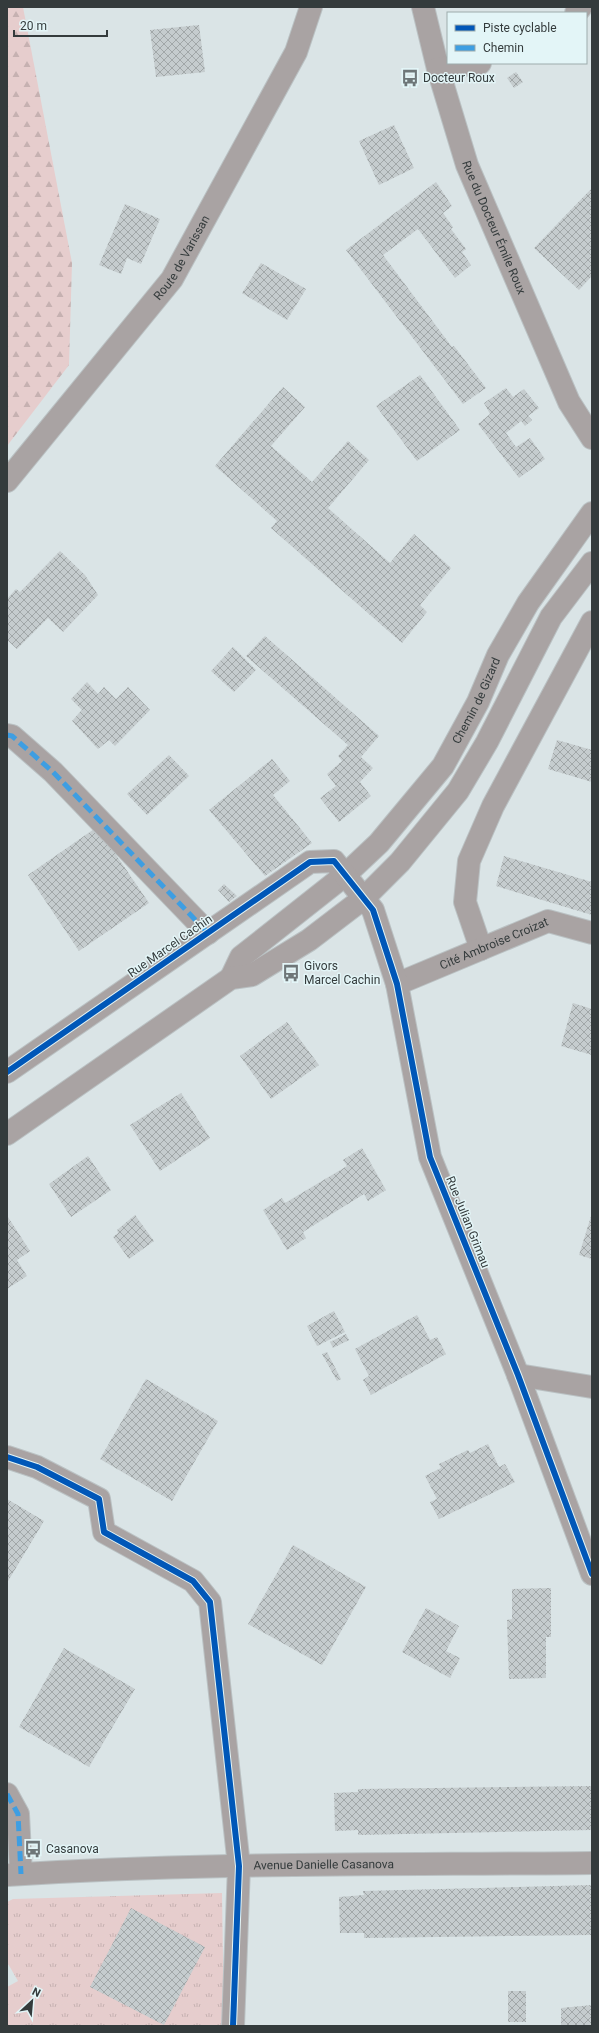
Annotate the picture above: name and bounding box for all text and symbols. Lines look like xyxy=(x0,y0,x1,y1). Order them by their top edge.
scale bar xyxy=(14,12,107,38)
legend xyxy=(447,12,587,64)
text: 20 m xyxy=(20,19,47,33)
text: Piste cyclable xyxy=(483,21,557,35)
text: Chemin xyxy=(483,41,524,55)
bus stop icon: Docteur Roux xyxy=(400,68,420,88)
place label: Docteur Roux xyxy=(423,71,495,85)
street label: Rue du Docteur Émile Roux xyxy=(459,159,529,296)
street label: Route de Varissan xyxy=(151,213,212,303)
street label: Chemin de Gizard xyxy=(449,655,503,746)
street label: Rue Marcel Cachin xyxy=(125,912,215,980)
street label: Cité Ambroise Croizat xyxy=(438,915,550,972)
place label: Givors Marcel Cachin xyxy=(304,959,380,987)
bus stop icon: Givors Marcel Cachin xyxy=(281,963,301,983)
street label: Rue Julian Grimau xyxy=(443,1174,493,1270)
bus stop icon: Casanova xyxy=(23,1839,43,1859)
place label: Casanova xyxy=(46,1842,99,1856)
street label: Avenue Danielle Casanova xyxy=(253,1857,394,1873)
north arrow xyxy=(12,1981,52,2021)
text: N xyxy=(30,1985,43,2000)

